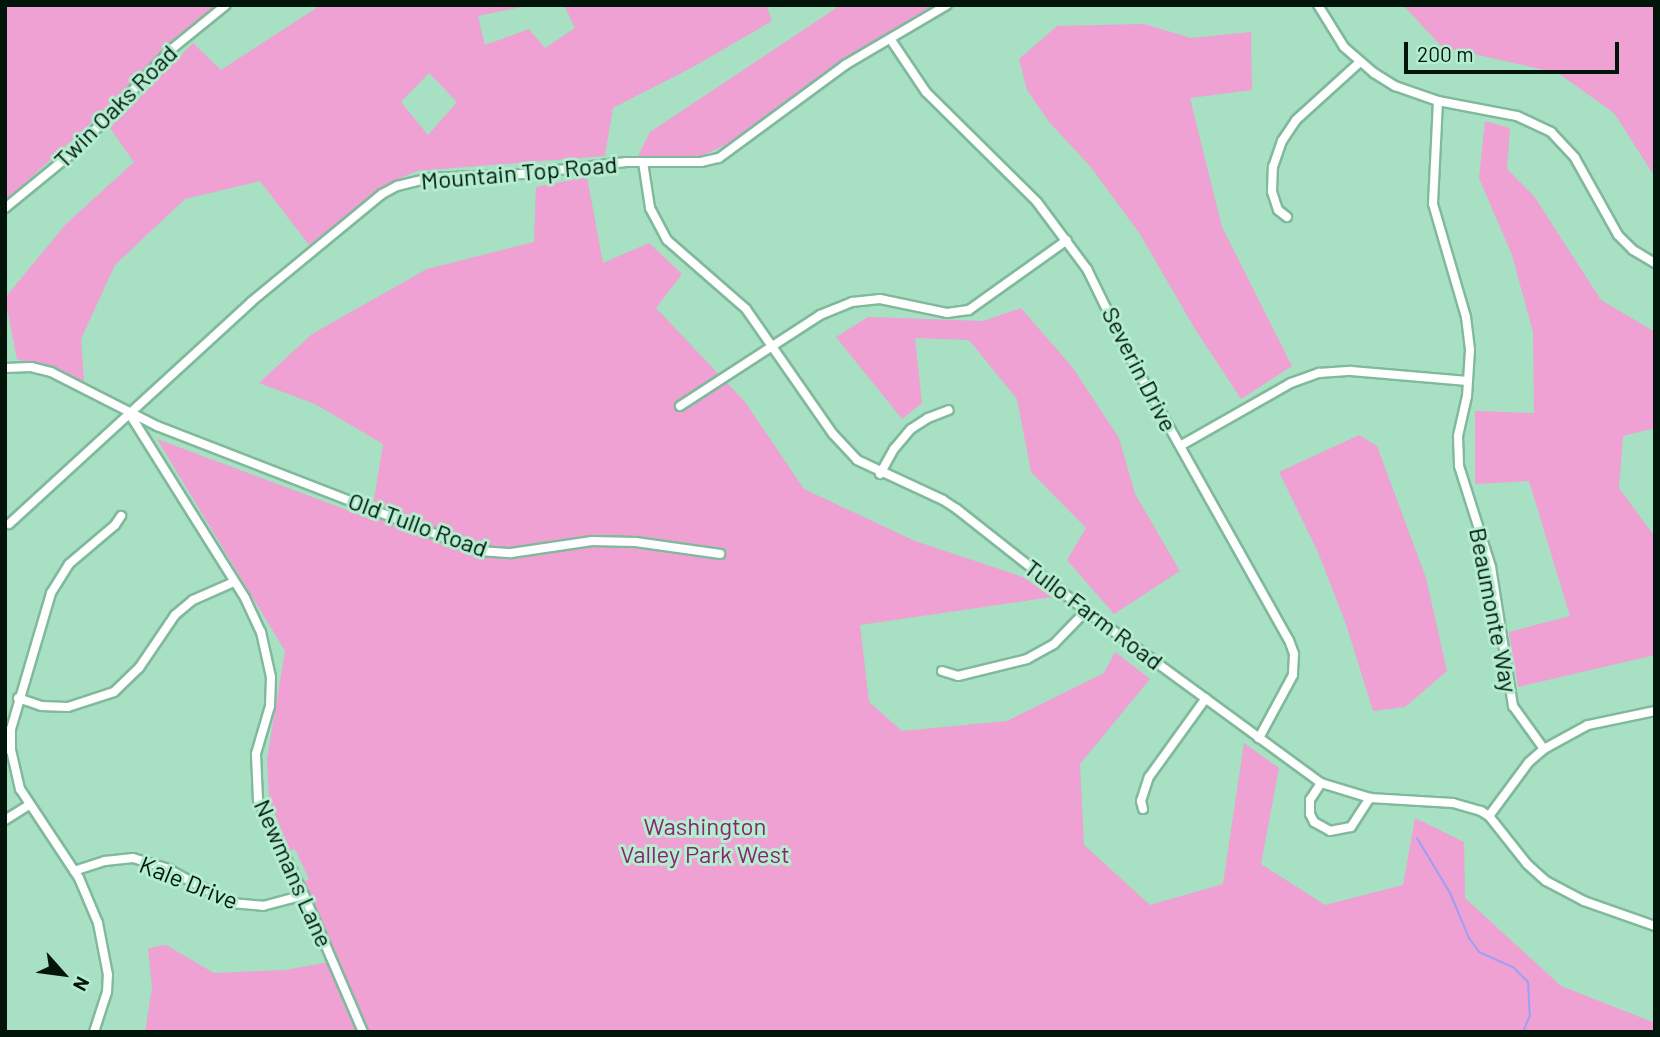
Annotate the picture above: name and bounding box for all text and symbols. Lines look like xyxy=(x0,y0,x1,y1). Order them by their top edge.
scale bar xyxy=(1408,28,1623,72)
street label: Twin Oaks Road xyxy=(47,38,183,174)
text: 200 m xyxy=(1417,41,1474,66)
street label: Mountain Top Road xyxy=(420,149,618,195)
street label: Severin Drive xyxy=(1096,302,1184,436)
street label: Old Tullo Road xyxy=(345,486,491,562)
street label: Beaumonte Way xyxy=(1464,525,1524,695)
street label: Tullo Farm Road xyxy=(1019,553,1169,675)
street label: Newmans Lane xyxy=(249,795,339,951)
park label: Washington Valley Park West xyxy=(620,812,790,868)
street label: Kale Drive xyxy=(136,849,242,915)
north arrow xyxy=(28,939,98,1009)
text: N xyxy=(69,973,95,995)

